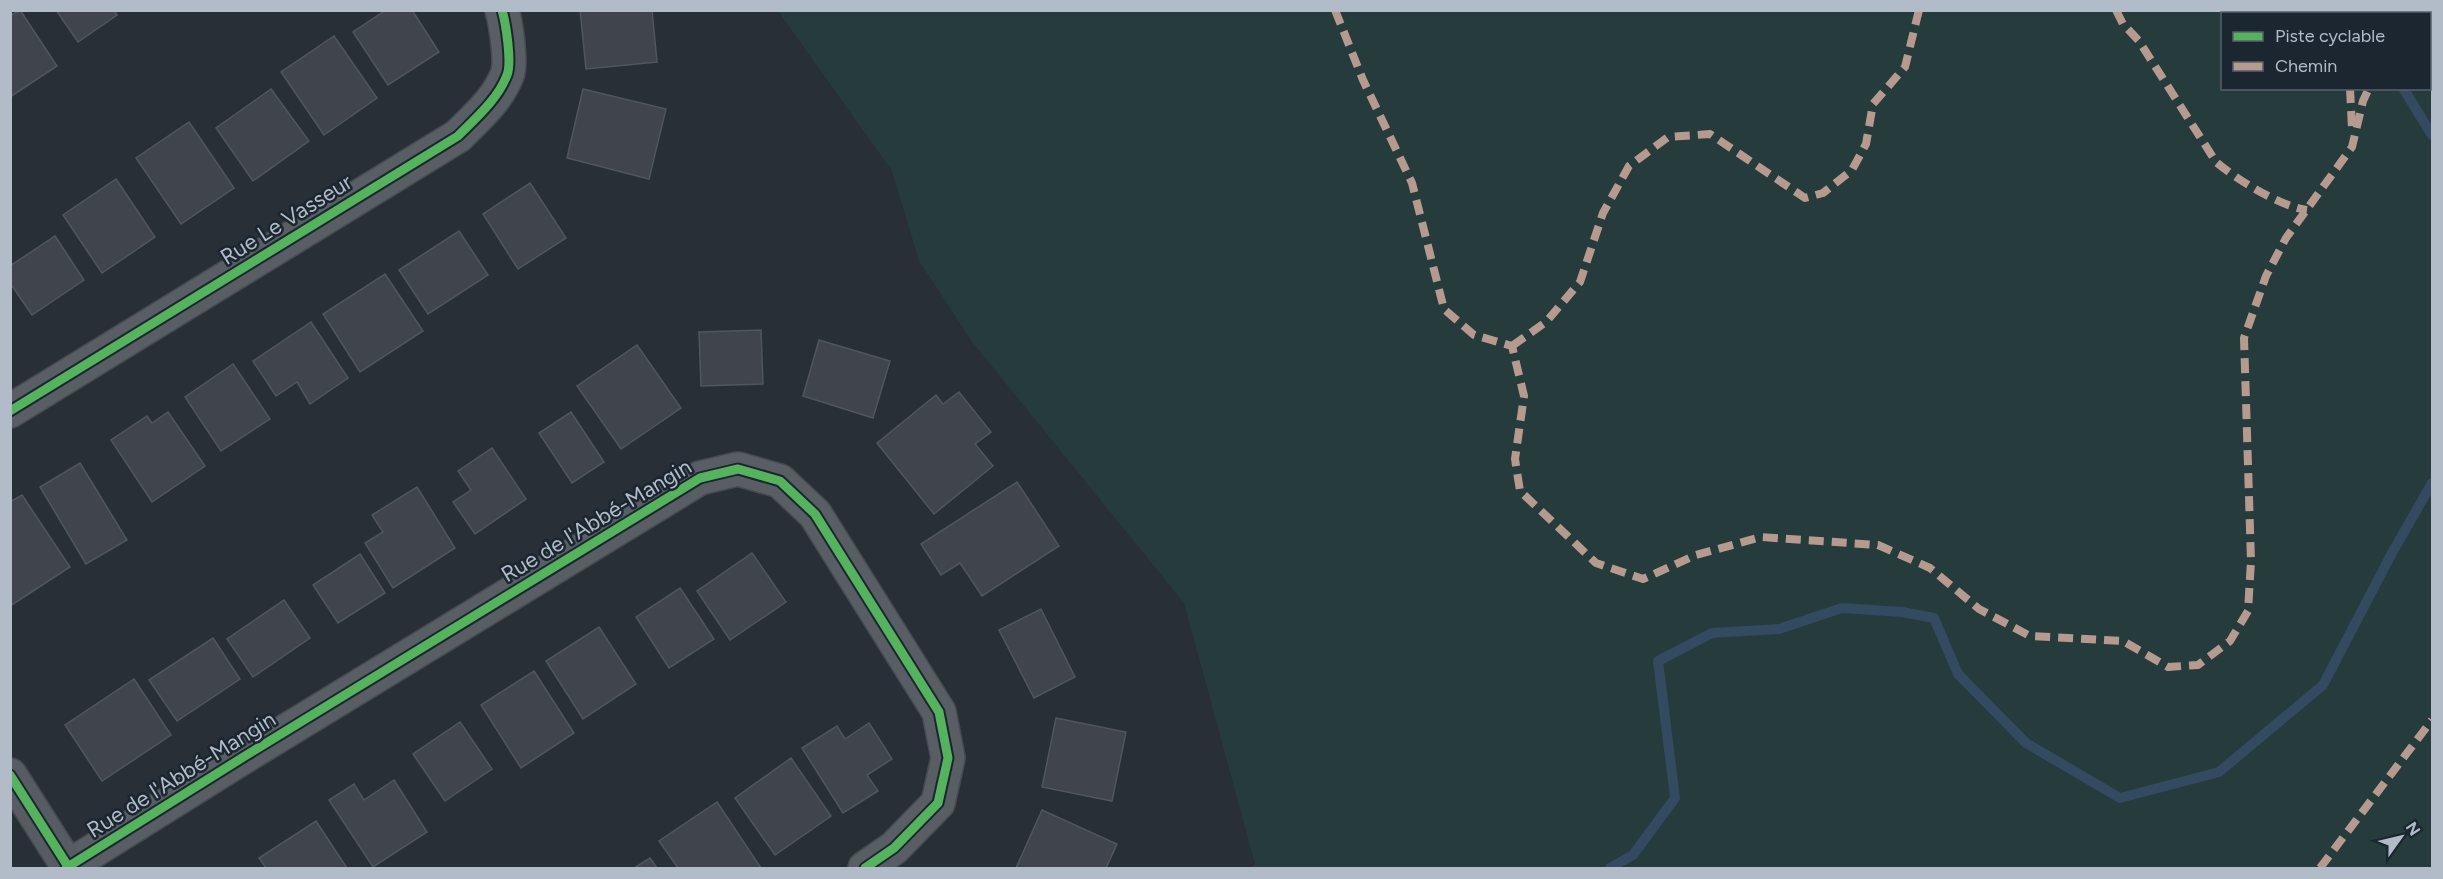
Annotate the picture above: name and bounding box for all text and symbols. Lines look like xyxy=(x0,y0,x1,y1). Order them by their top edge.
legend xyxy=(2221,12,2431,90)
text: Piste cyclable xyxy=(2275,25,2385,47)
text: Chemin xyxy=(2275,55,2337,77)
street label: Rue Le Vasseur xyxy=(215,168,358,271)
street label: Rue de l'Abbé-Mangin xyxy=(496,453,696,588)
street label: Rue de l'Abbé-Mangin xyxy=(82,705,281,843)
north arrow xyxy=(2371,807,2431,867)
text: N xyxy=(2402,818,2424,839)

